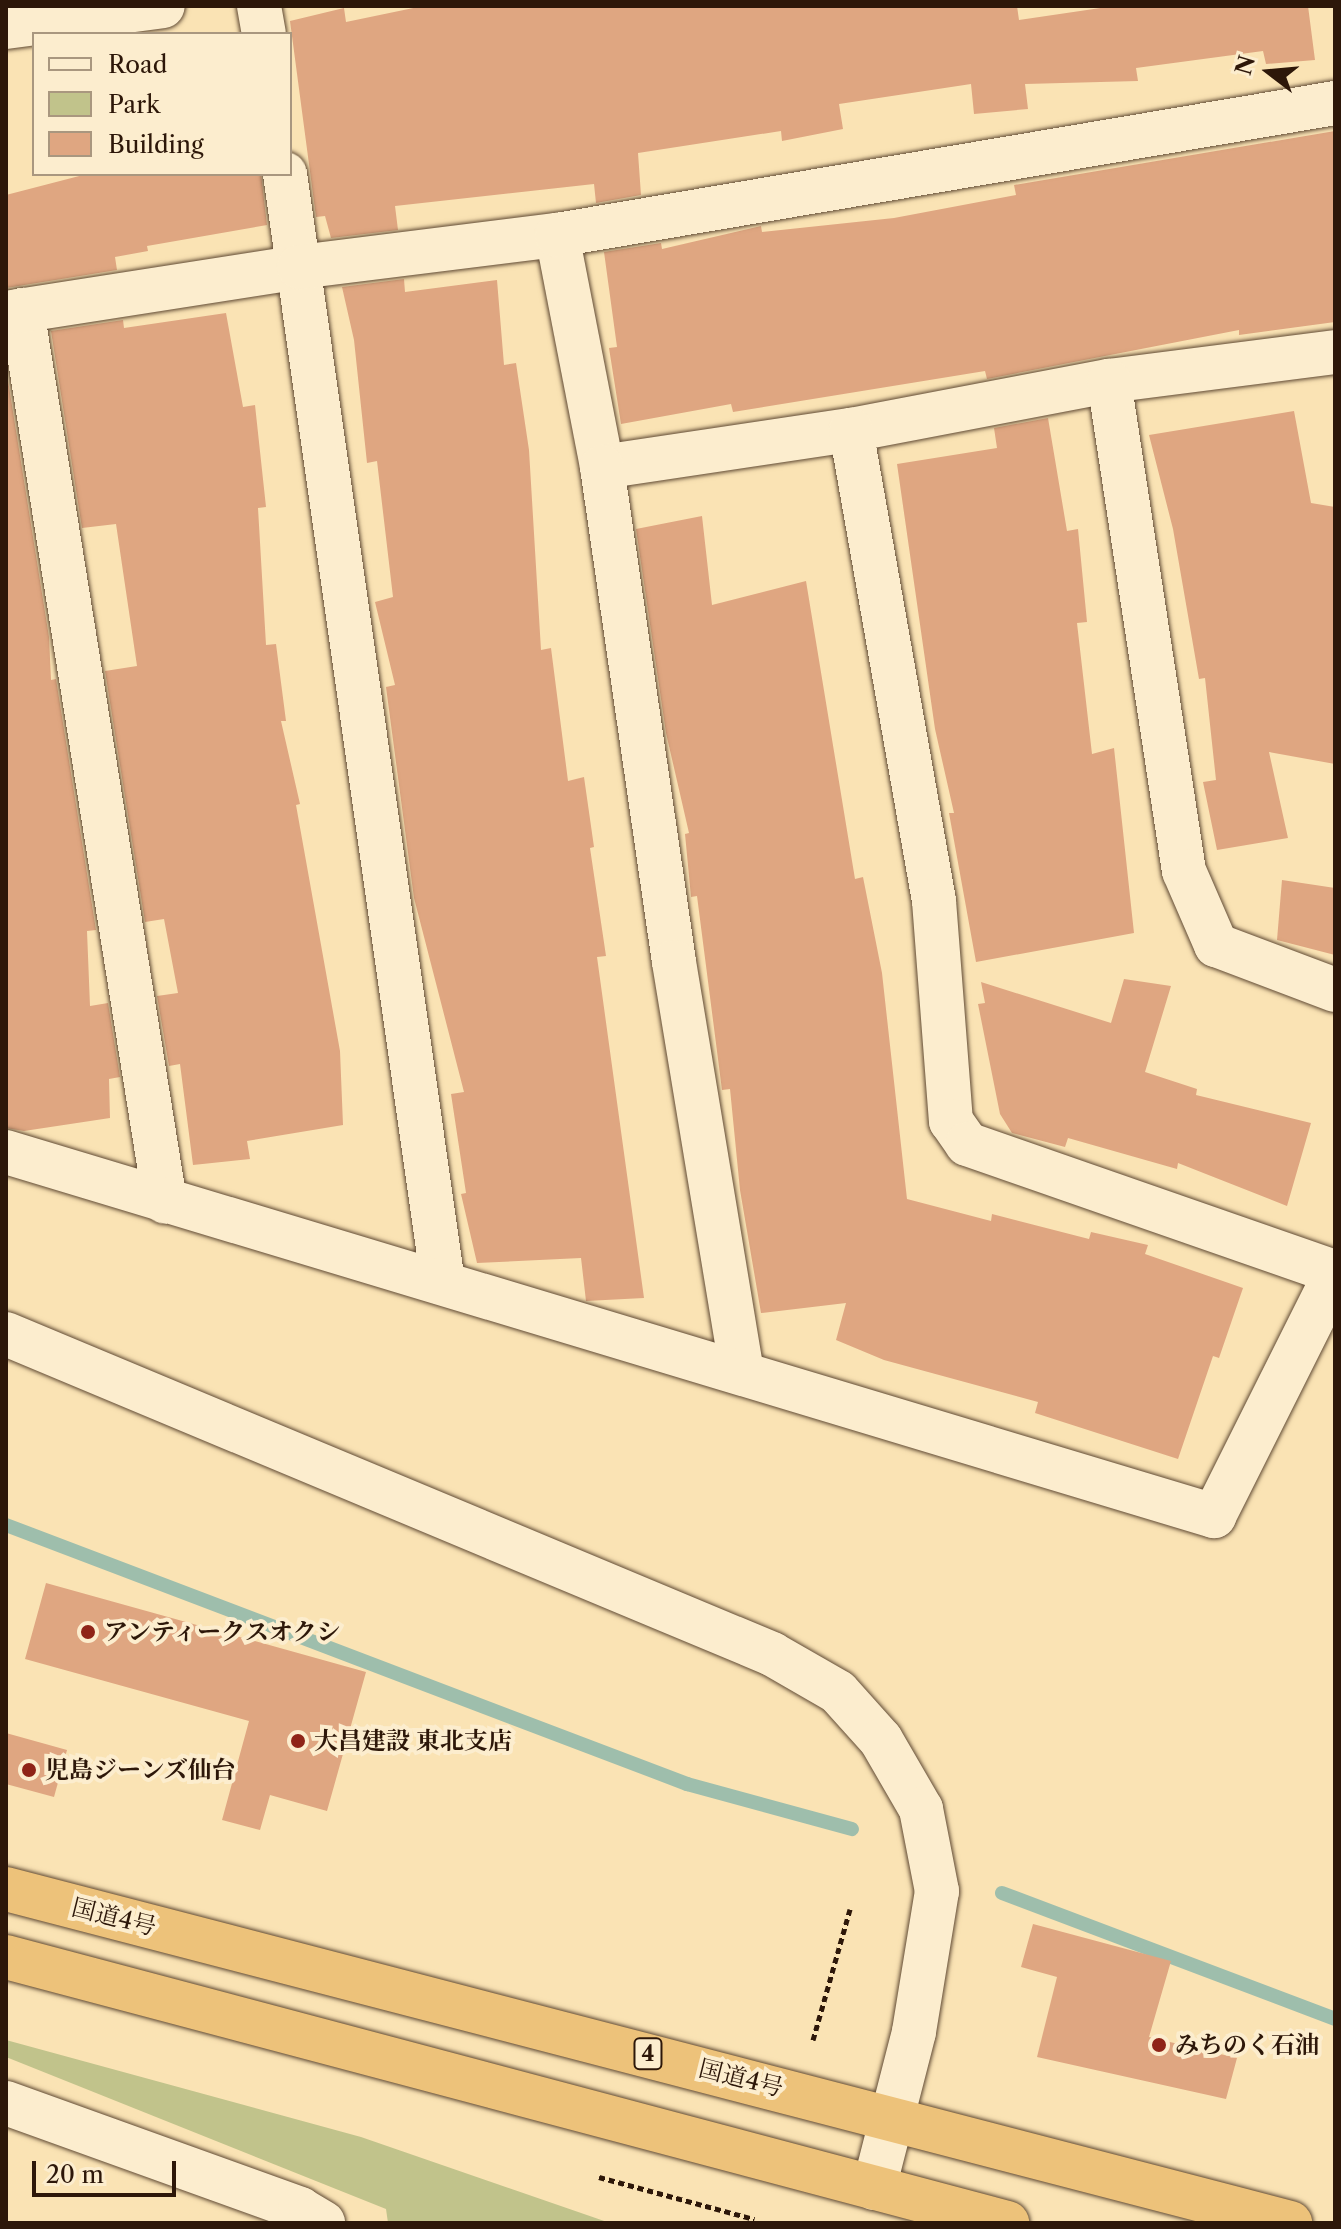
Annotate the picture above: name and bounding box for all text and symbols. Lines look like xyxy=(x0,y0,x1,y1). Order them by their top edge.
legend xyxy=(32,32,292,176)
north arrow xyxy=(1229,32,1309,112)
text: Road xyxy=(108,50,167,79)
text: N xyxy=(1230,52,1261,78)
text: Park xyxy=(108,90,160,119)
text: Building xyxy=(108,130,204,159)
place label: アンティークスオクシ xyxy=(104,1618,344,1646)
marker: アンティークスオクシ xyxy=(79,1623,97,1641)
place label: 大昌建設 東北支店 xyxy=(314,1727,512,1755)
marker: 大昌建設 東北支店 xyxy=(289,1732,307,1750)
place label: 児島ジーンズ仙台 xyxy=(45,1756,237,1784)
marker: 児島ジーンズ仙台 xyxy=(20,1761,38,1779)
street label: 国道4号 xyxy=(69,1893,159,1941)
place label: みちのく石油 xyxy=(1175,2031,1319,2059)
road number: 4 xyxy=(632,2036,664,2072)
marker: みちのく石油 xyxy=(1150,2036,1168,2054)
street label: 国道4号 xyxy=(696,2054,786,2102)
scale bar xyxy=(36,2145,180,2195)
text: 20 m xyxy=(46,2160,104,2189)

